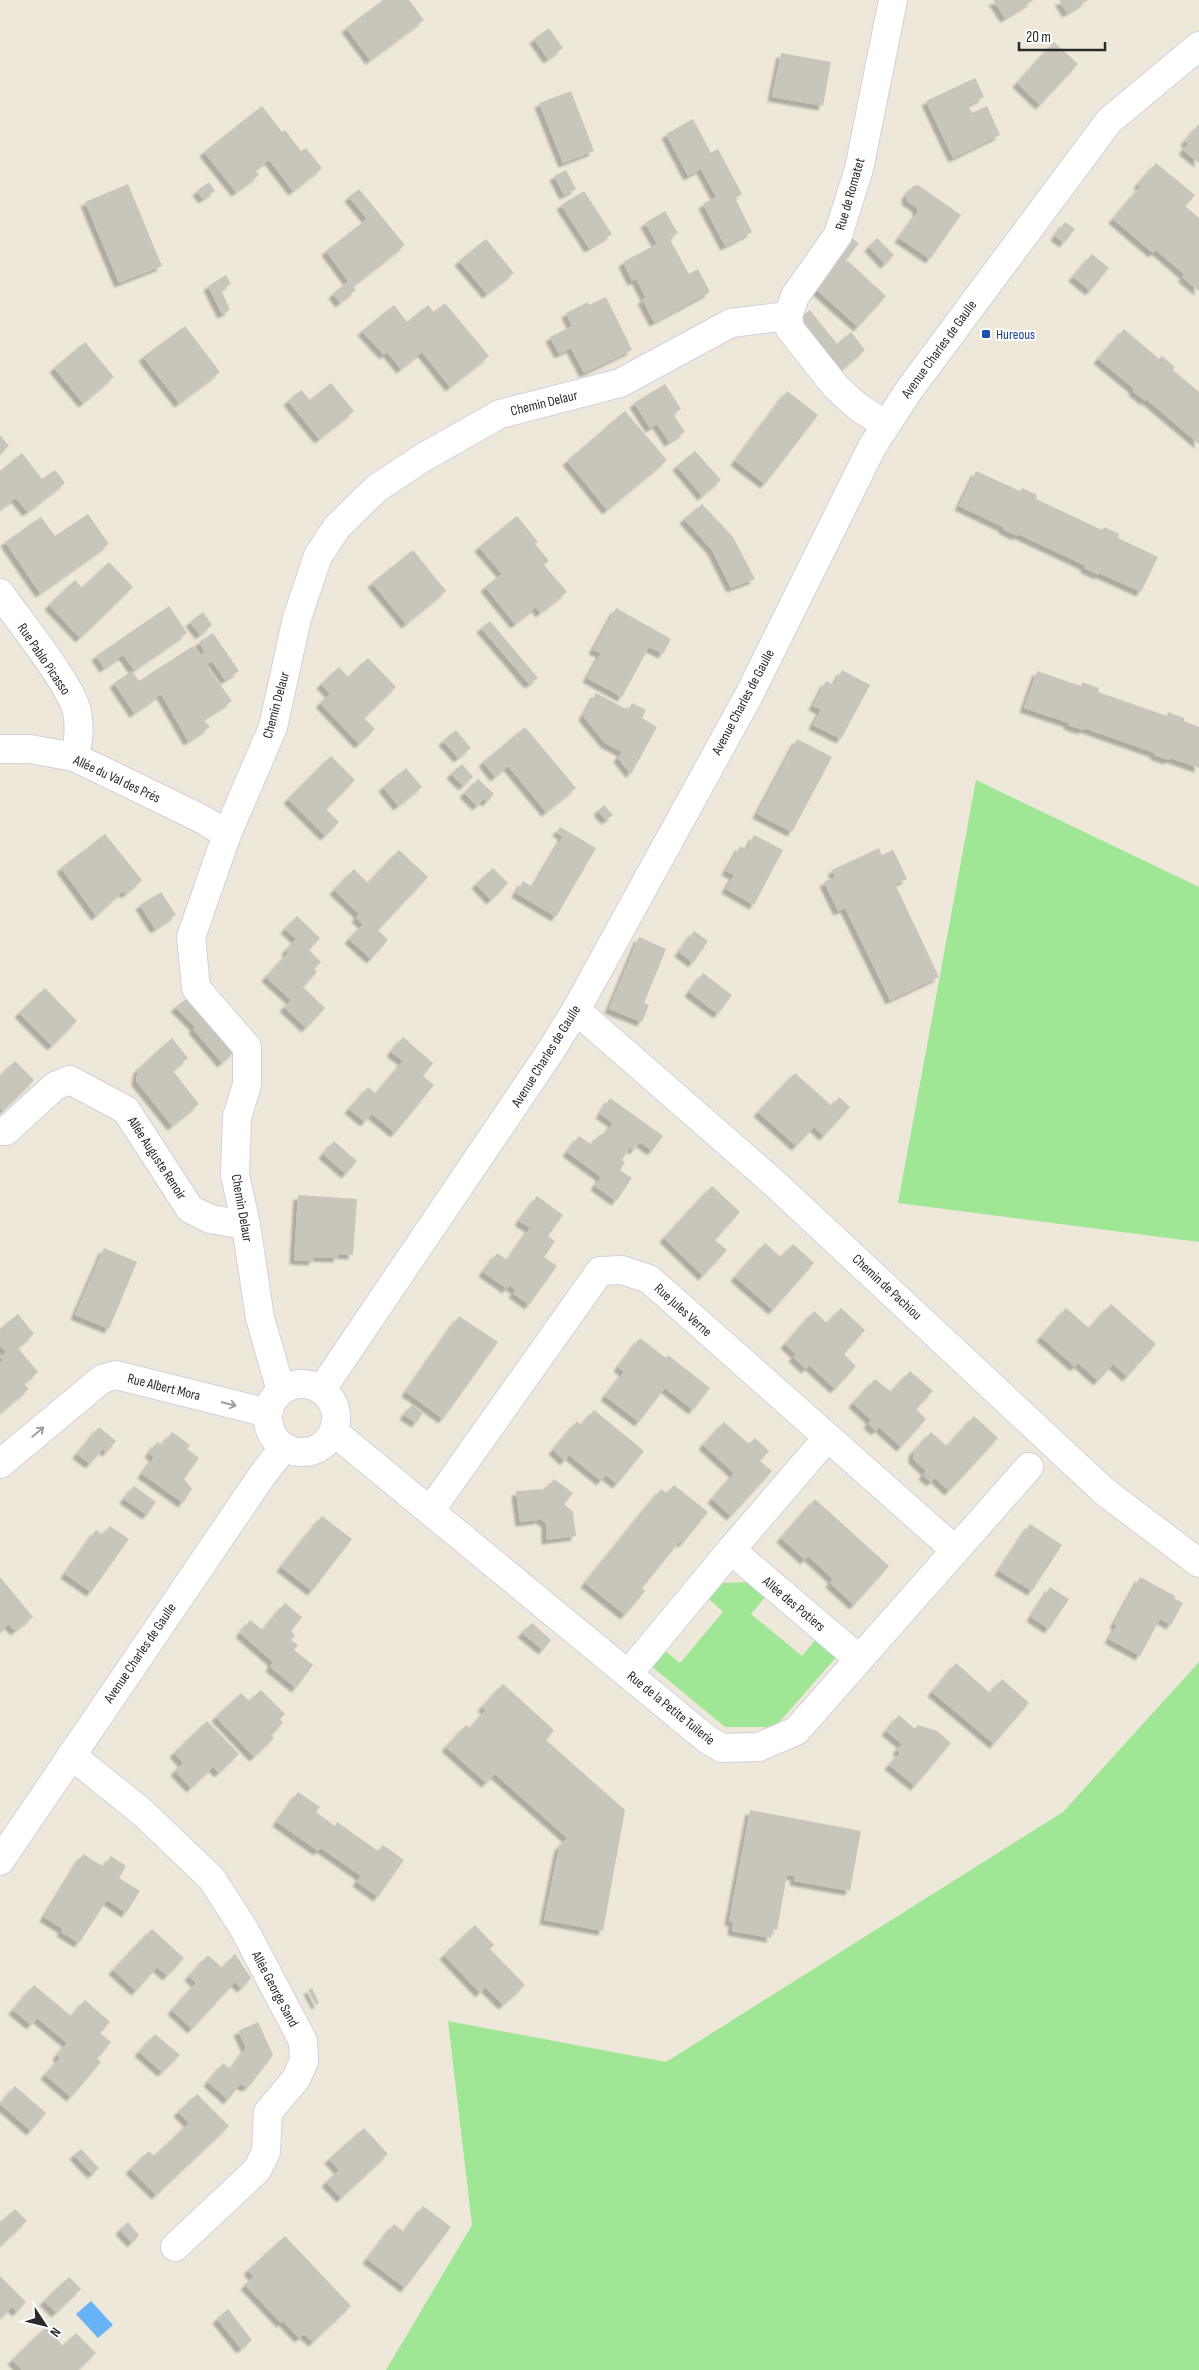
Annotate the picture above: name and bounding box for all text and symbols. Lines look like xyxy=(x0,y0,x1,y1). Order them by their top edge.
scale bar xyxy=(1019,20,1105,52)
text: 20 m xyxy=(1026,28,1051,47)
street label: Rue de Romatet xyxy=(832,156,868,232)
street label: Avenue Charles de Gaulle xyxy=(897,297,980,402)
place label: Hureous xyxy=(996,326,1035,343)
marker: Hureous xyxy=(980,328,992,340)
street label: Chemin Delaur xyxy=(509,386,579,420)
street label: Rue Pablo Picasso xyxy=(14,620,74,698)
street label: Avenue Charles de Gaulle xyxy=(708,646,778,758)
street label: Chemin Delaur xyxy=(259,670,293,740)
street label: Allée du Val des Prés xyxy=(70,751,163,807)
street label: Avenue Charles de Gaulle xyxy=(507,1002,584,1111)
street label: Allée Auguste Renoir xyxy=(123,1112,190,1203)
street label: Chemin Delaur xyxy=(228,1173,256,1243)
street label: Chemin de Pachiou xyxy=(849,1250,925,1324)
street label: Rue Jules Verne xyxy=(651,1280,715,1340)
street label: Rue Albert Mora xyxy=(126,1370,202,1404)
one-way arrow xyxy=(221,1400,237,1409)
one-way arrow xyxy=(31,1427,44,1438)
street label: Allée des Potiers xyxy=(758,1572,829,1635)
street label: Avenue Charles de Gaulle xyxy=(100,1600,180,1707)
street label: Rue de la Petite Tuilerie xyxy=(624,1667,718,1749)
street label: Allée George Sand xyxy=(247,1947,302,2030)
north arrow xyxy=(20,2300,70,2350)
text: N xyxy=(46,2324,64,2340)

